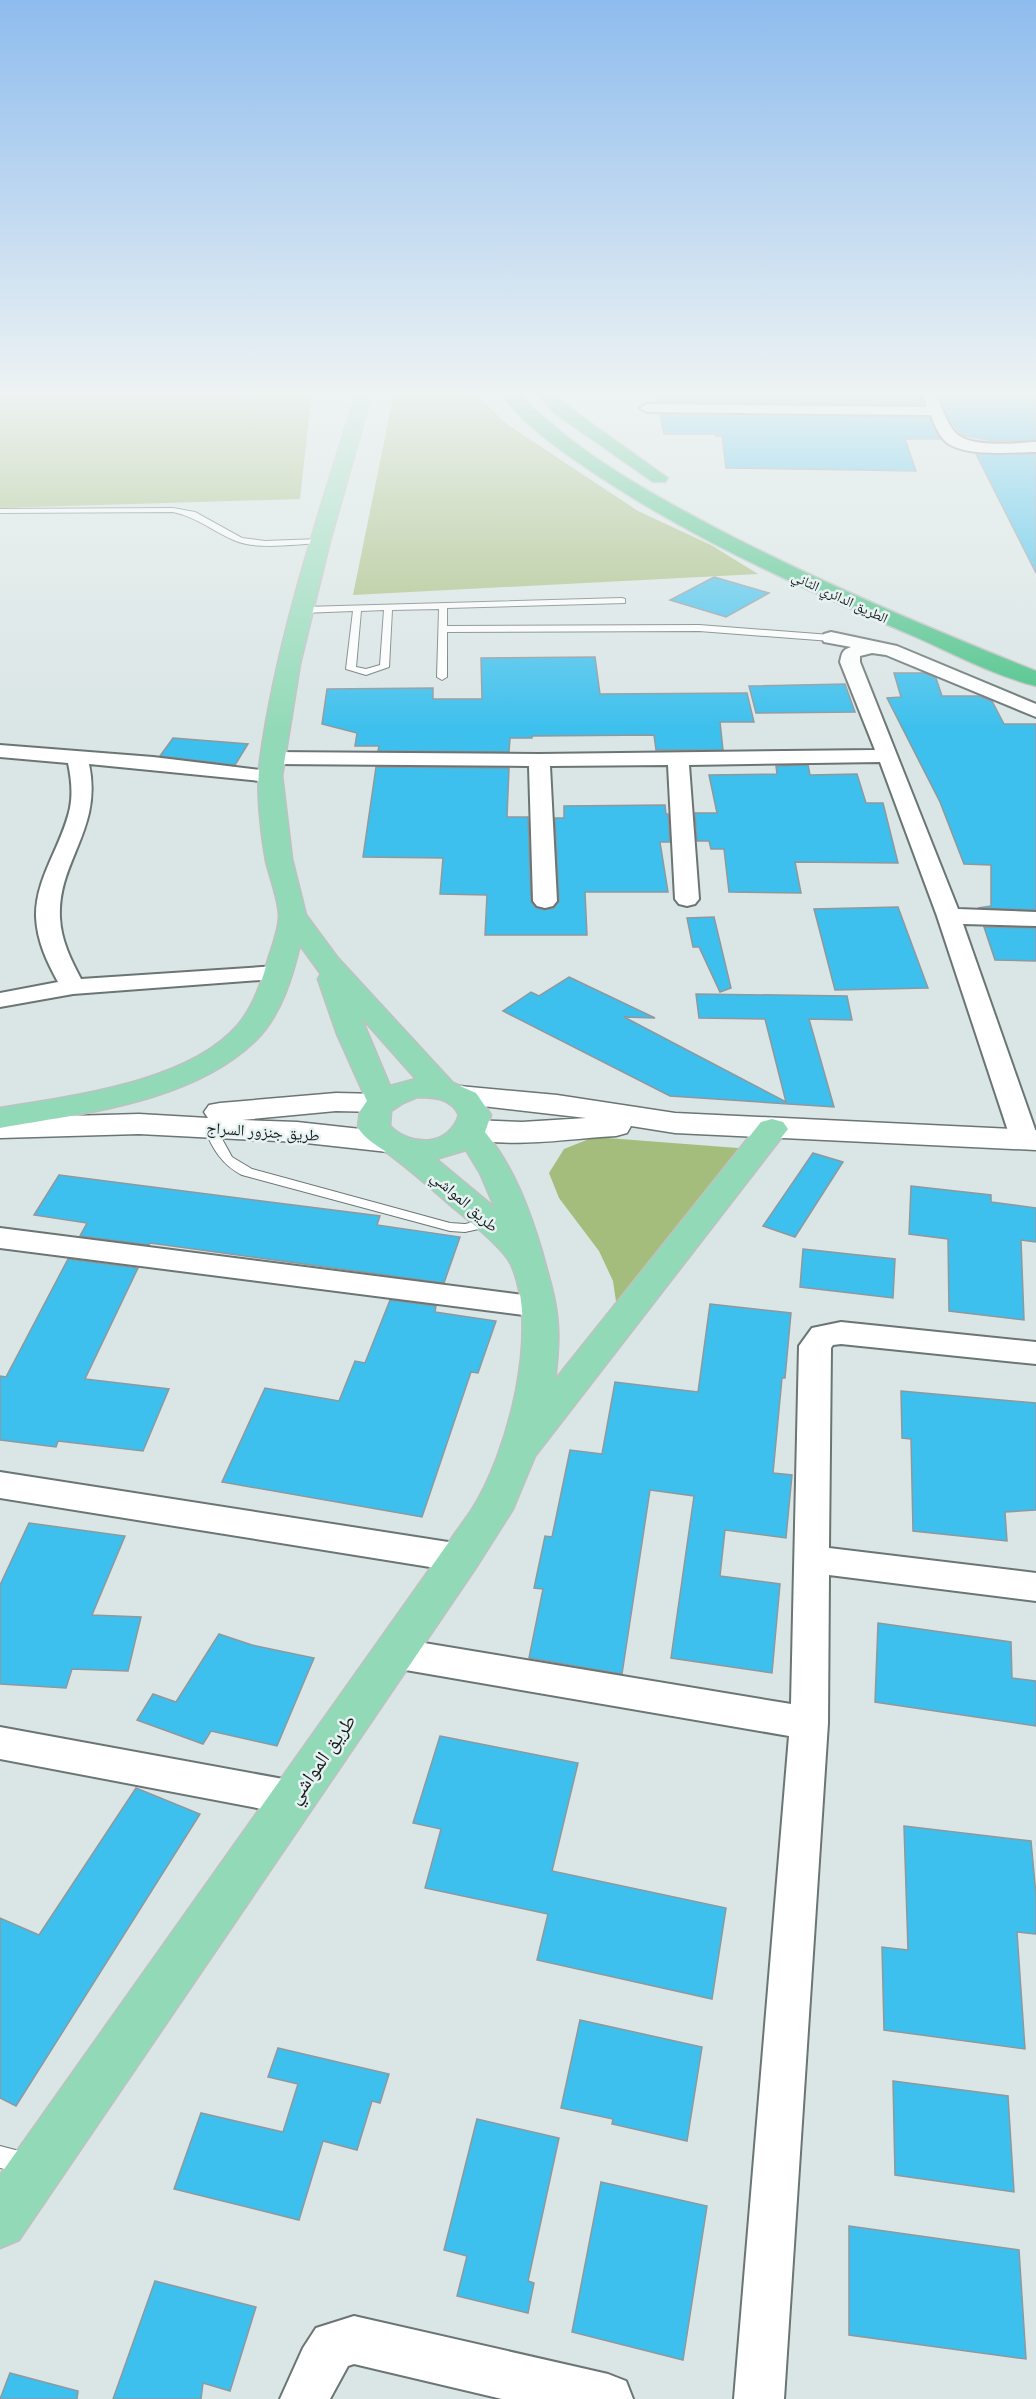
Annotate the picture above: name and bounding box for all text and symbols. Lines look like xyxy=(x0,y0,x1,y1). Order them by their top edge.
street label: الطريق الدائري الثاني xyxy=(788,568,890,629)
street label: طريق جنزور السراج xyxy=(206,1118,320,1146)
street label: طريق المواشي xyxy=(425,1167,502,1238)
street label: طريق المواشي xyxy=(281,1710,364,1811)

